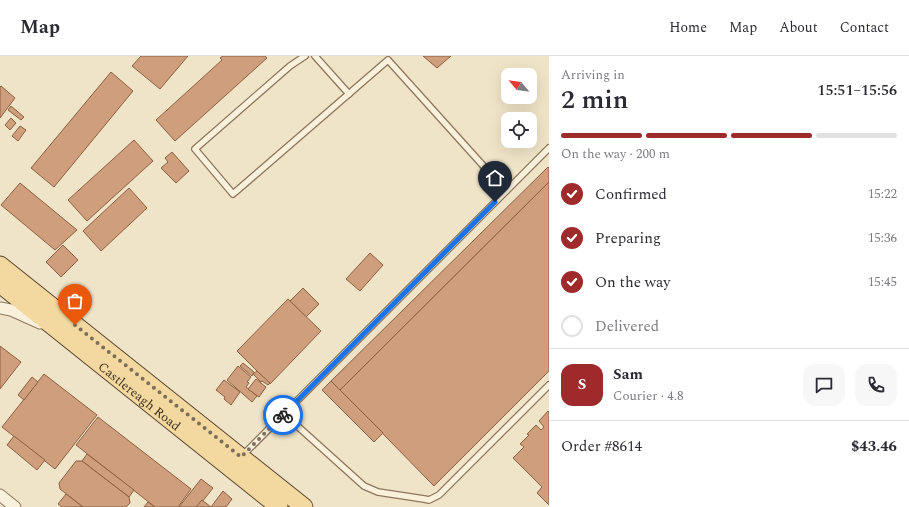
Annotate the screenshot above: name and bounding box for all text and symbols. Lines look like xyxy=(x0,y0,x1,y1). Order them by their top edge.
text: Map xyxy=(20,13,60,42)
text: Home xyxy=(669,17,707,38)
text: Map xyxy=(729,17,757,38)
text: About xyxy=(779,17,818,38)
text: Contact xyxy=(840,17,889,38)
text: Arriving in xyxy=(561,65,625,85)
north arrow xyxy=(501,68,537,104)
map controls xyxy=(501,68,537,148)
text: 15:51–15:56 xyxy=(817,79,897,102)
text: 2 min xyxy=(561,80,628,120)
button: locate xyxy=(501,112,537,148)
text: On the way · 200 m xyxy=(561,144,670,164)
pin xyxy=(478,161,512,202)
icon: home xyxy=(484,167,506,189)
icon: check xyxy=(561,183,583,205)
text: Confirmed xyxy=(595,183,667,206)
text: 15:22 xyxy=(868,184,897,204)
icon: check xyxy=(561,227,583,249)
text: Preparing xyxy=(595,227,661,250)
text: 15:36 xyxy=(868,228,897,248)
icon: check xyxy=(561,271,583,293)
text: On the way xyxy=(595,271,670,294)
text: 15:45 xyxy=(868,272,897,292)
pin xyxy=(58,284,92,325)
icon: bag xyxy=(64,290,86,312)
text: Delivered xyxy=(595,315,659,338)
street label: Castlereagh Road xyxy=(94,357,185,436)
text: Sam xyxy=(613,363,643,386)
button: chat xyxy=(803,364,845,406)
button: phone xyxy=(855,364,897,406)
text: S xyxy=(578,373,586,396)
text: Courier · 4.8 xyxy=(613,386,683,406)
courier xyxy=(263,395,303,435)
icon: bike xyxy=(272,404,294,426)
text: Order #8614 xyxy=(561,435,642,458)
text: $43.46 xyxy=(851,435,897,458)

